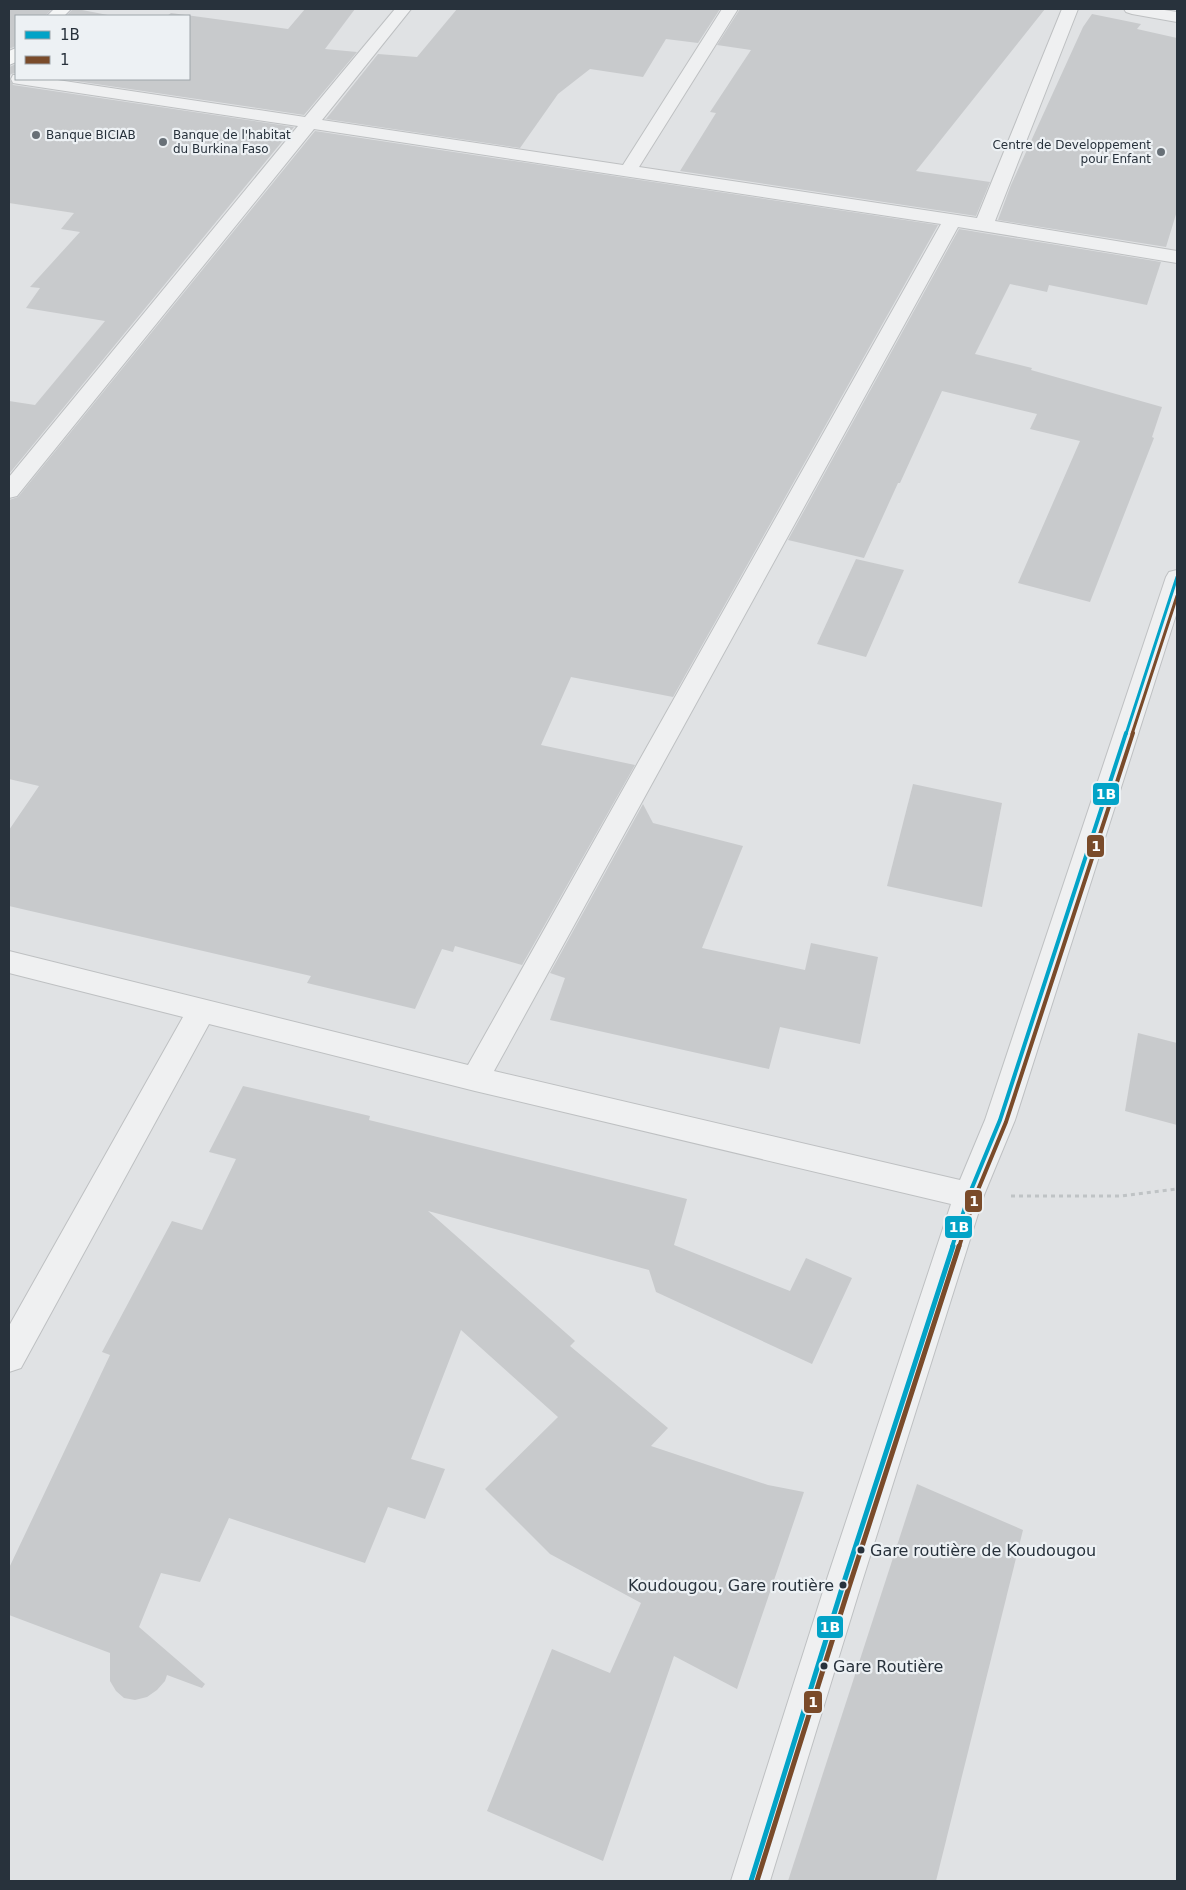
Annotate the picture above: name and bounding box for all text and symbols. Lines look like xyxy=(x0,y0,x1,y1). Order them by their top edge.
legend xyxy=(15,15,190,80)
text: 1B xyxy=(60,26,80,44)
text: 1 xyxy=(60,51,70,69)
place label: Banque BICIAB xyxy=(46,128,136,142)
place label: Banque de l'habitat du Burkina Faso xyxy=(173,128,291,156)
marker: Banque BICIAB xyxy=(30,129,42,141)
marker: Banque de l'habitat du Burkina Faso xyxy=(157,136,169,148)
place label: Centre de Developpement pour Enfant xyxy=(992,138,1151,166)
marker: Centre de Developpement pour Enfant xyxy=(1155,146,1167,158)
line badge: 1B xyxy=(1092,782,1120,806)
text: 1B xyxy=(1096,786,1116,802)
line badge: 1 xyxy=(1086,834,1105,858)
text: 1 xyxy=(1091,838,1101,854)
line badge: 1 xyxy=(964,1189,983,1213)
text: 1 xyxy=(969,1193,979,1209)
line badge: 1B xyxy=(944,1215,973,1239)
text: 1B xyxy=(949,1219,969,1235)
place label: Gare routière de Koudougou xyxy=(870,1541,1096,1560)
marker: Gare routière de Koudougou xyxy=(856,1545,866,1555)
place label: Koudougou, Gare routière xyxy=(628,1576,834,1595)
marker: Koudougou, Gare routière xyxy=(838,1580,848,1590)
line badge: 1B xyxy=(816,1615,844,1639)
text: 1B xyxy=(820,1619,840,1635)
place label: Gare Routière xyxy=(833,1657,943,1676)
marker: Gare Routière xyxy=(819,1661,829,1671)
line badge: 1 xyxy=(803,1690,823,1714)
text: 1 xyxy=(808,1694,818,1710)

